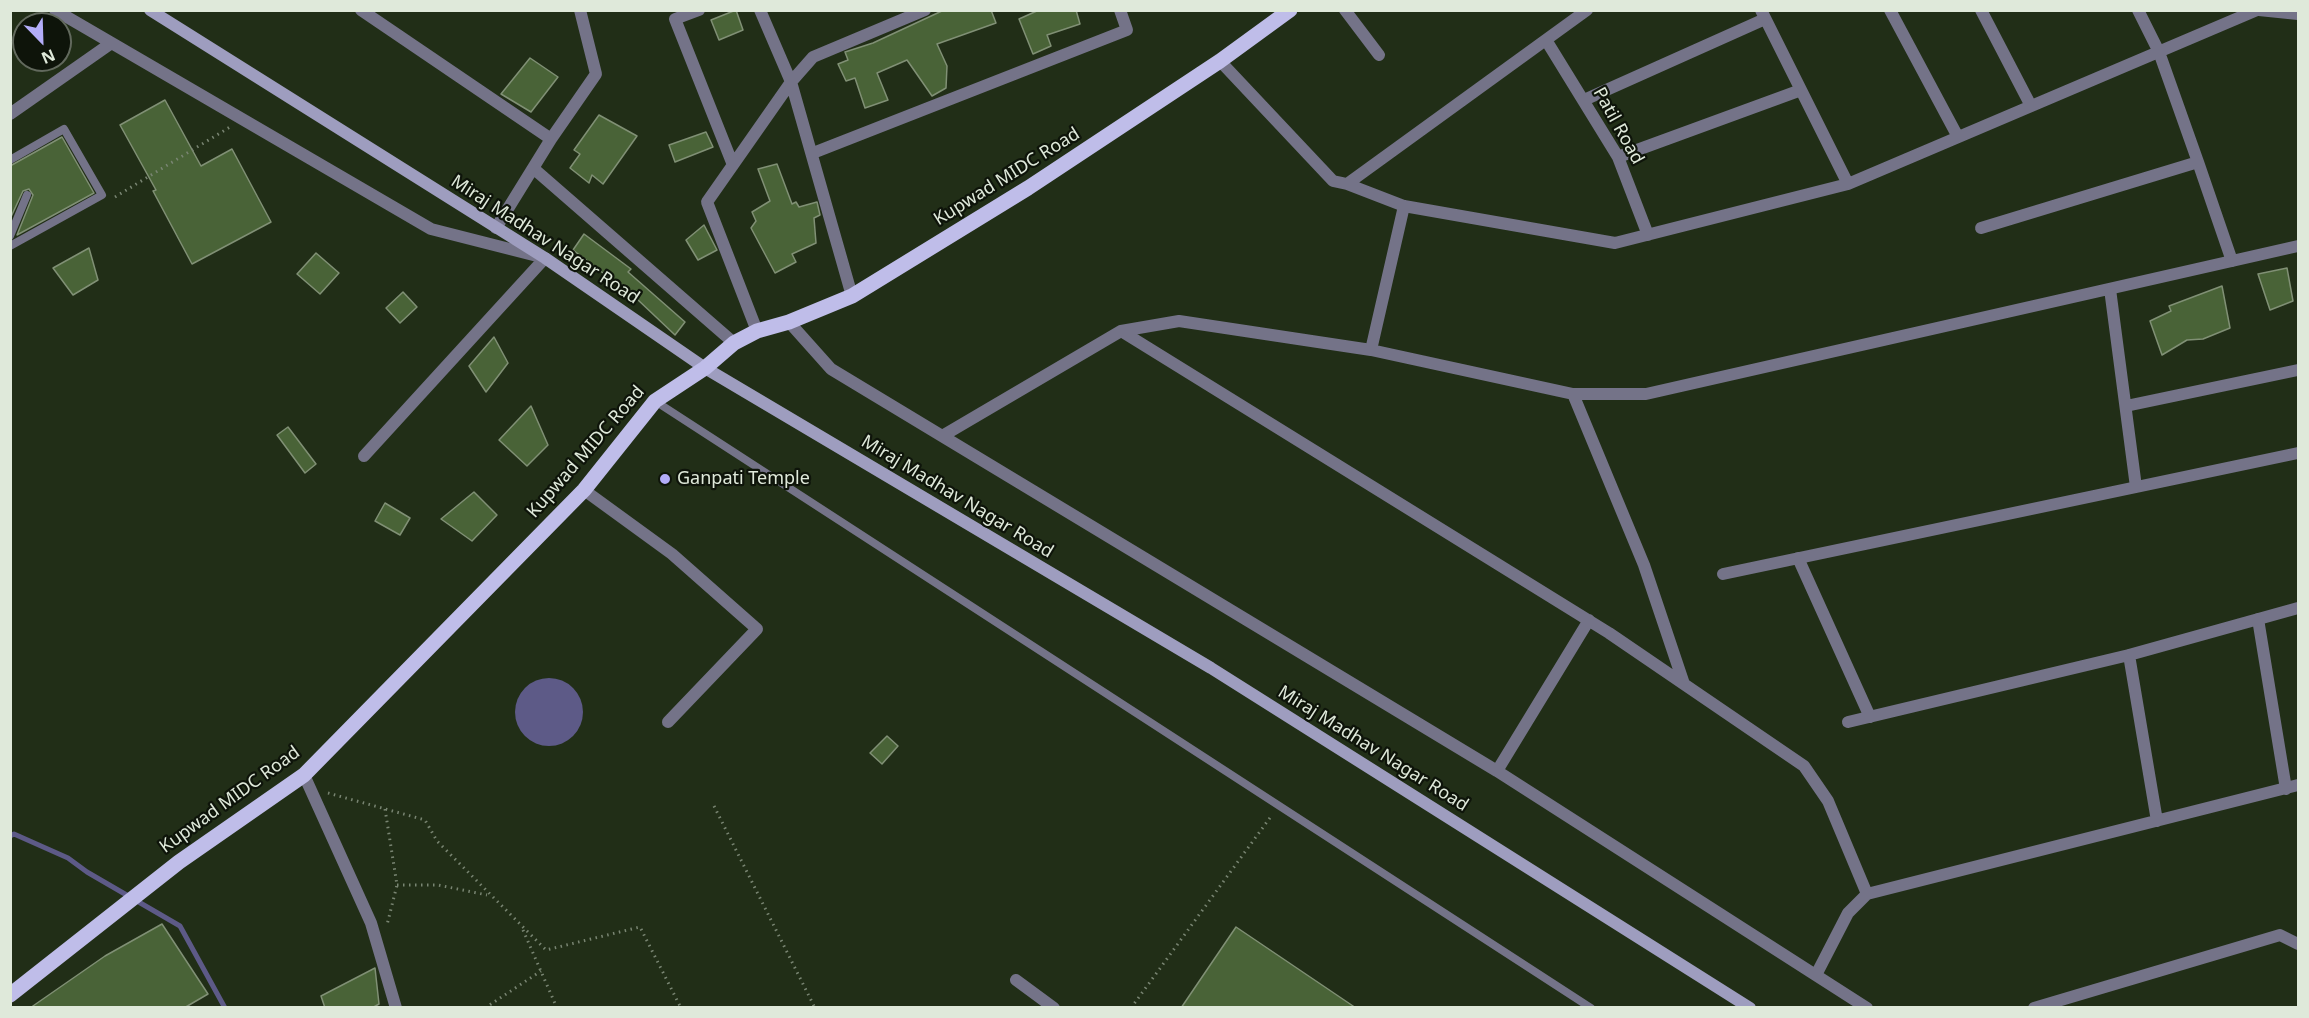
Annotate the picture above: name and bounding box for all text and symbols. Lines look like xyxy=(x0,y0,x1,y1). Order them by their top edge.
north arrow xyxy=(12,12,72,72)
text: N xyxy=(38,44,59,69)
street label: Patil Road xyxy=(1588,84,1648,168)
street label: Kupwad MIDC Road xyxy=(930,123,1084,231)
street label: Miraj Madhav Nagar Road xyxy=(447,171,643,309)
street label: Kupwad MIDC Road xyxy=(523,382,649,522)
street label: Miraj Madhav Nagar Road xyxy=(857,431,1057,563)
place label: Ganpati Temple xyxy=(677,468,810,490)
marker: Ganpati Temple xyxy=(658,472,672,486)
street label: Miraj Madhav Nagar Road xyxy=(1274,681,1472,817)
street label: Kupwad MIDC Road xyxy=(156,742,304,858)

